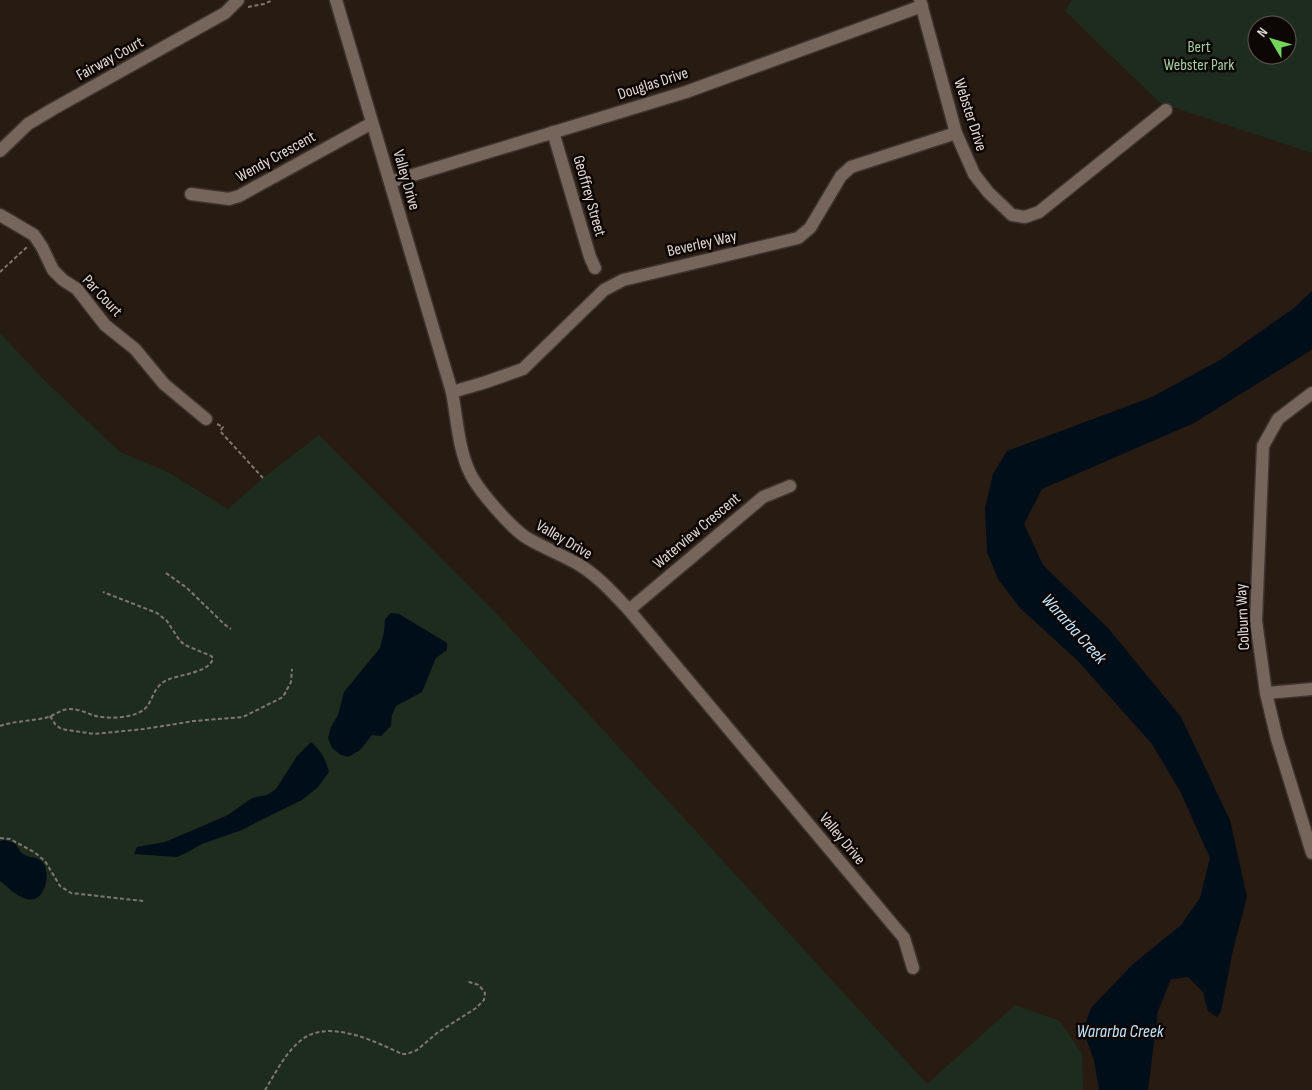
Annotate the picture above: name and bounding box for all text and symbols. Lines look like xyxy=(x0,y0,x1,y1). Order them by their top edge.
north arrow xyxy=(1247,15,1297,65)
text: N xyxy=(1253,24,1271,40)
street label: Fairway Court xyxy=(73,33,147,85)
park label: Bert Webster Park xyxy=(1164,38,1234,75)
street label: Douglas Drive xyxy=(615,64,691,104)
street label: Webster Drive xyxy=(949,76,991,154)
street label: Wendy Crescent xyxy=(233,127,319,187)
street label: Valley Drive xyxy=(388,148,424,212)
street label: Geoffrey Street xyxy=(568,153,610,239)
street label: Beverley Way xyxy=(665,227,739,261)
street label: Par Court xyxy=(78,271,126,321)
street label: Waterview Crescent xyxy=(650,489,745,573)
street label: Valley Drive xyxy=(532,516,596,564)
street label: Colburn Way xyxy=(1232,583,1254,651)
water label: Wararba Creek xyxy=(1037,590,1112,669)
street label: Valley Drive xyxy=(815,809,869,869)
water label: Wararba Creek xyxy=(1076,1021,1165,1042)

